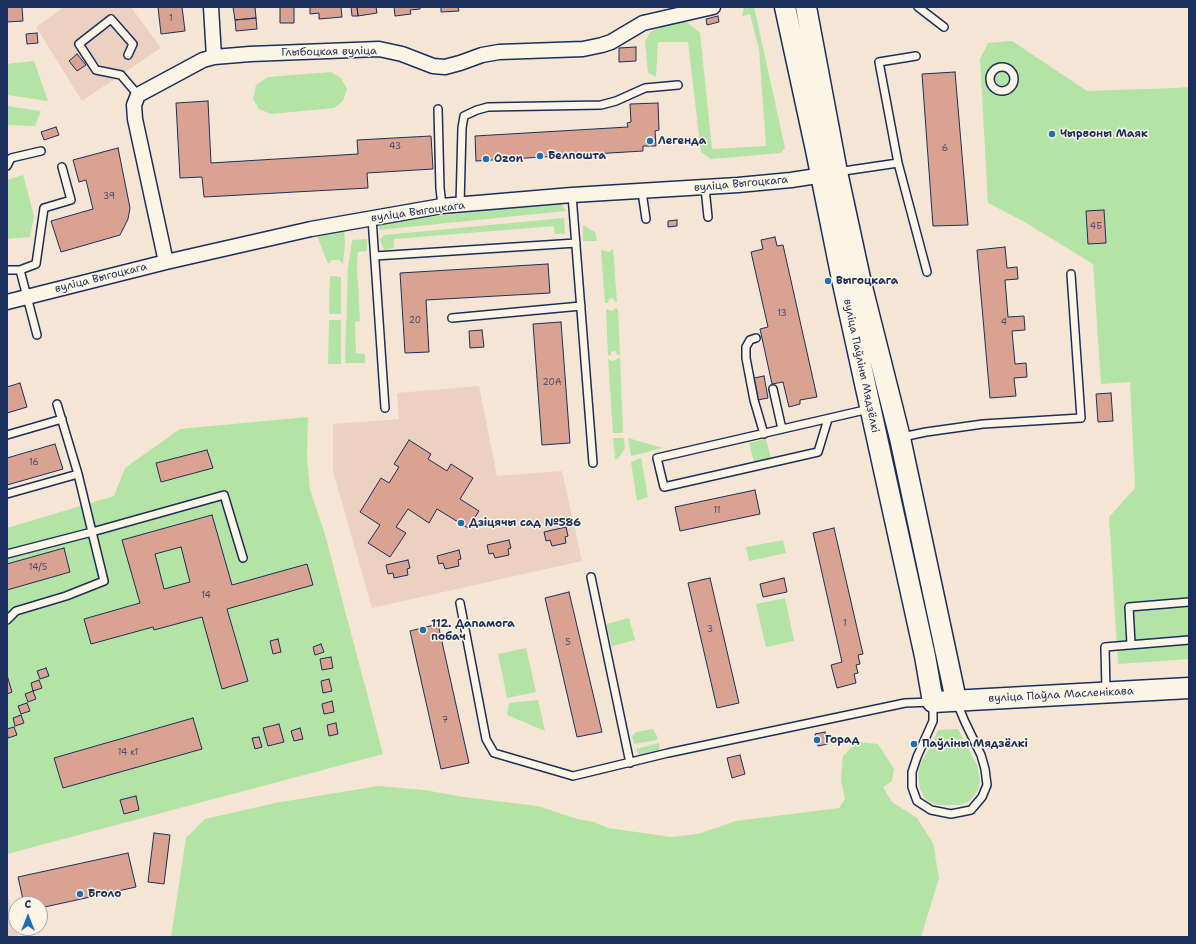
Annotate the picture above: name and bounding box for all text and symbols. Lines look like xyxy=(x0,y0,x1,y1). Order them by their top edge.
house number: 1 xyxy=(169,14,173,24)
street label: Глыбоцкая вуліца xyxy=(281,45,377,59)
place label: Чырвоны Маяк xyxy=(1060,127,1148,141)
marker: Чырвоны Маяк xyxy=(1047,129,1057,139)
place label: Легенда xyxy=(658,134,706,148)
marker: Легенда xyxy=(645,136,655,146)
house number: 43 xyxy=(389,142,401,152)
house number: 6 xyxy=(942,144,948,154)
place label: Белпошта xyxy=(548,149,606,163)
marker: Белпошта xyxy=(535,151,545,161)
place label: Ozon xyxy=(494,152,523,166)
marker: Ozon xyxy=(481,154,491,164)
street label: вуліца Выгоцкага xyxy=(693,173,789,195)
house number: 39 xyxy=(103,192,115,202)
street label: вуліца Выгоцкага xyxy=(370,199,466,225)
house number: 4Б xyxy=(1090,222,1102,232)
street label: вуліца Выгоцкага xyxy=(54,260,148,296)
place label: Выгоцкага xyxy=(836,274,898,288)
marker: Выгоцкага xyxy=(823,276,833,286)
street label: вуліца Паўліны Мядзёлкі xyxy=(840,298,882,434)
house number: 13 xyxy=(777,309,787,319)
house number: 20 xyxy=(409,316,421,326)
house number: 4 xyxy=(1001,318,1007,328)
house number: 20А xyxy=(543,378,561,388)
house number: 16 xyxy=(29,458,39,468)
house number: 11 xyxy=(713,506,721,516)
place label: Дзіцячы сад №586 xyxy=(469,516,581,530)
marker: Дзіцячы сад №586 xyxy=(456,518,466,528)
house number: 14/5 xyxy=(29,563,47,573)
house number: 14 xyxy=(201,591,211,601)
place label: 112. Дапамога побач xyxy=(431,617,515,643)
house number: 1 xyxy=(843,619,847,629)
marker: 112. Дапамога побач xyxy=(418,625,428,635)
house number: 3 xyxy=(707,625,713,635)
house number: 5 xyxy=(565,638,571,648)
street label: вуліца Паўла Масленікава xyxy=(988,685,1134,705)
house number: 7 xyxy=(442,716,448,726)
place label: Горад xyxy=(825,733,859,747)
marker: Горад xyxy=(812,735,822,745)
place label: Паўліны Мядзёлкі xyxy=(922,737,1028,751)
marker: Паўліны Мядзёлкі xyxy=(909,739,919,749)
house number: 14 к1 xyxy=(118,748,138,758)
place label: Бголо xyxy=(88,887,121,901)
marker: Бголо xyxy=(75,889,85,899)
north arrow xyxy=(8,896,48,936)
text: С xyxy=(25,897,31,912)

